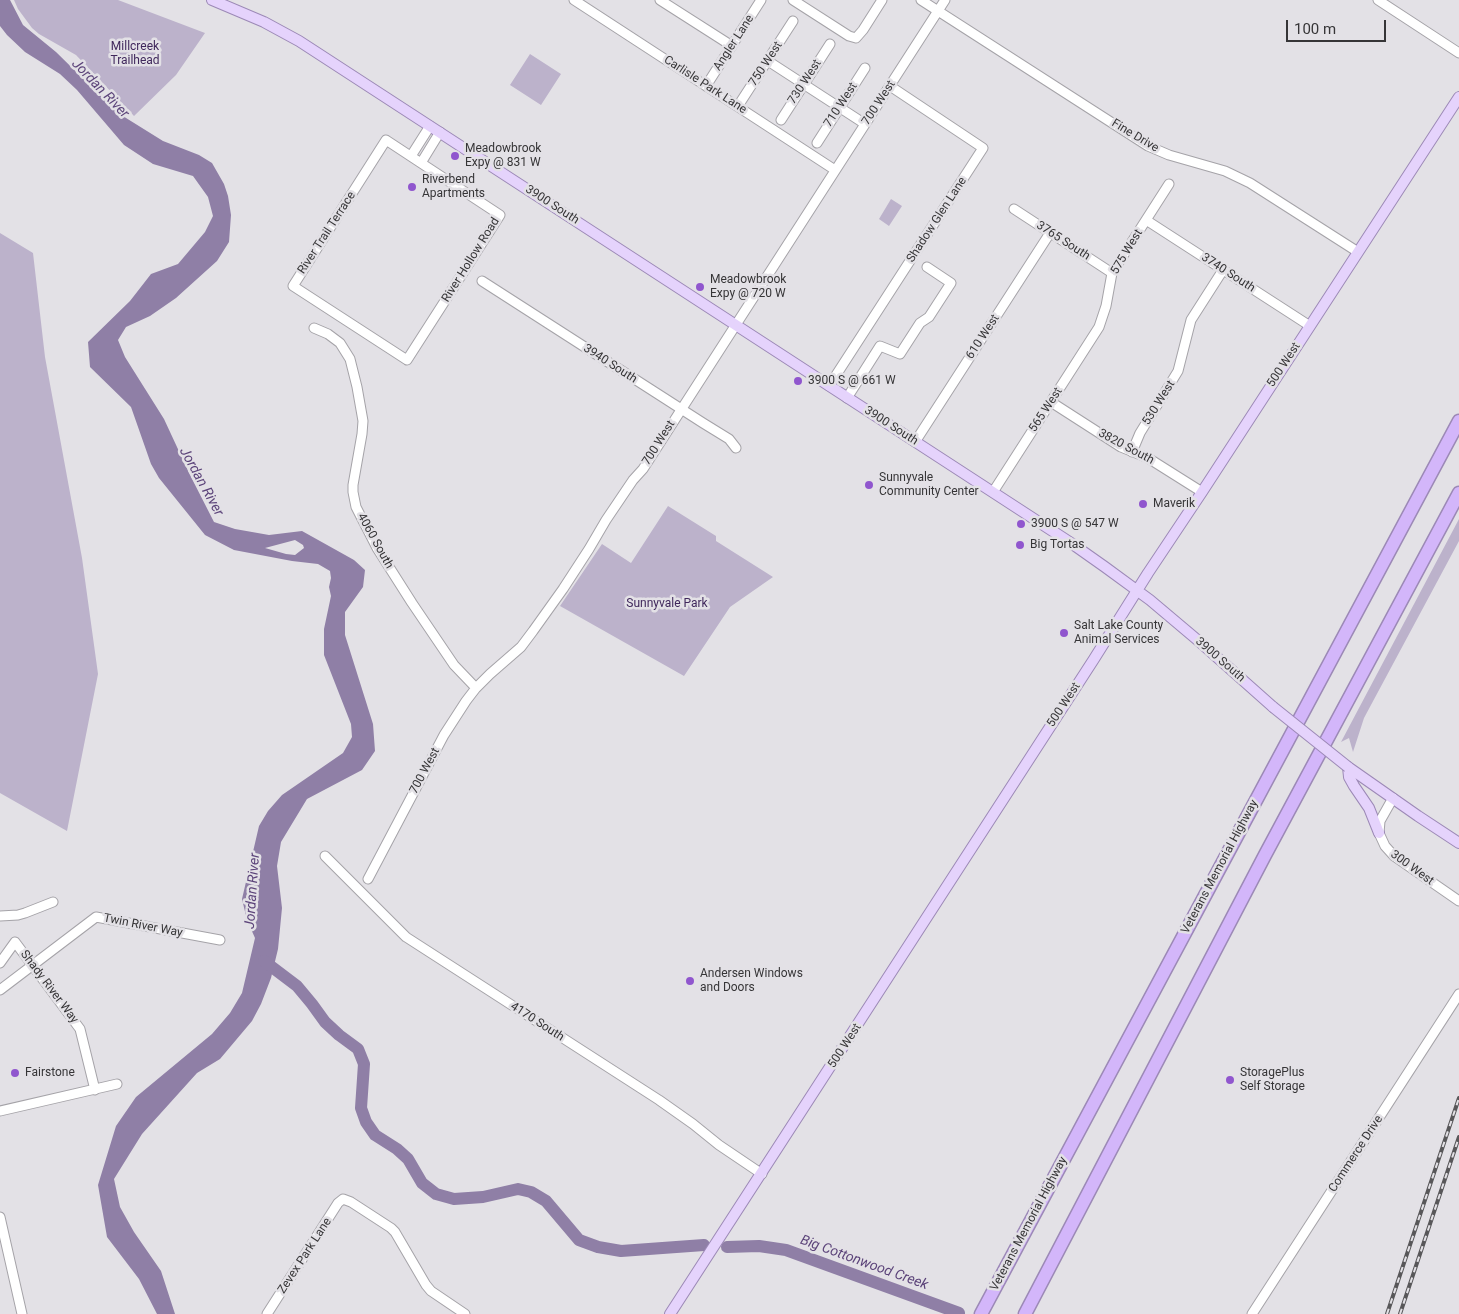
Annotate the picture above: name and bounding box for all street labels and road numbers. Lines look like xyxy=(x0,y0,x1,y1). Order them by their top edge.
street label: Angler Lane xyxy=(711,12,757,74)
street label: 750 West xyxy=(746,39,786,89)
street label: Carlisle Park Lane xyxy=(661,53,749,117)
street label: 730 West xyxy=(785,57,825,107)
street label: 700 West xyxy=(859,78,899,128)
street label: 710 West xyxy=(821,80,861,130)
street label: Fine Drive xyxy=(1109,116,1161,156)
street label: Shadow Glen Lane xyxy=(904,175,970,265)
street label: 3900 South xyxy=(522,182,582,228)
street label: River Trail Terrace xyxy=(295,189,359,277)
street label: River Hollow Road xyxy=(439,215,503,305)
street label: 3765 South xyxy=(1033,218,1093,264)
street label: 575 West xyxy=(1108,227,1146,277)
street label: 3740 South xyxy=(1198,250,1258,296)
street label: 610 West xyxy=(963,312,1003,362)
street label: 500 West xyxy=(1264,340,1304,390)
street label: 3940 South xyxy=(580,341,640,387)
street label: 530 West xyxy=(1140,378,1178,428)
street label: 565 West xyxy=(1026,385,1066,435)
street label: 3900 South xyxy=(861,403,921,449)
street label: 700 West xyxy=(640,418,678,468)
street label: 3820 South xyxy=(1096,426,1156,468)
street label: 4060 South xyxy=(354,511,396,571)
street label: 3900 South xyxy=(1192,635,1248,685)
street label: 500 West xyxy=(1044,680,1084,730)
street label: 700 West xyxy=(407,745,443,797)
street label: Veterans Memorial Highway xyxy=(1178,798,1262,936)
street label: 300 West xyxy=(1387,847,1437,889)
street label: Twin River Way xyxy=(102,911,184,941)
street label: Shady River Way xyxy=(17,948,81,1026)
street label: 4170 South xyxy=(507,999,567,1045)
street label: 500 West xyxy=(825,1021,865,1071)
street label: Commerce Drive xyxy=(1326,1113,1386,1195)
street label: Veterans Memorial Highway xyxy=(987,1155,1071,1293)
street label: Zevex Park Lane xyxy=(275,1215,335,1297)

